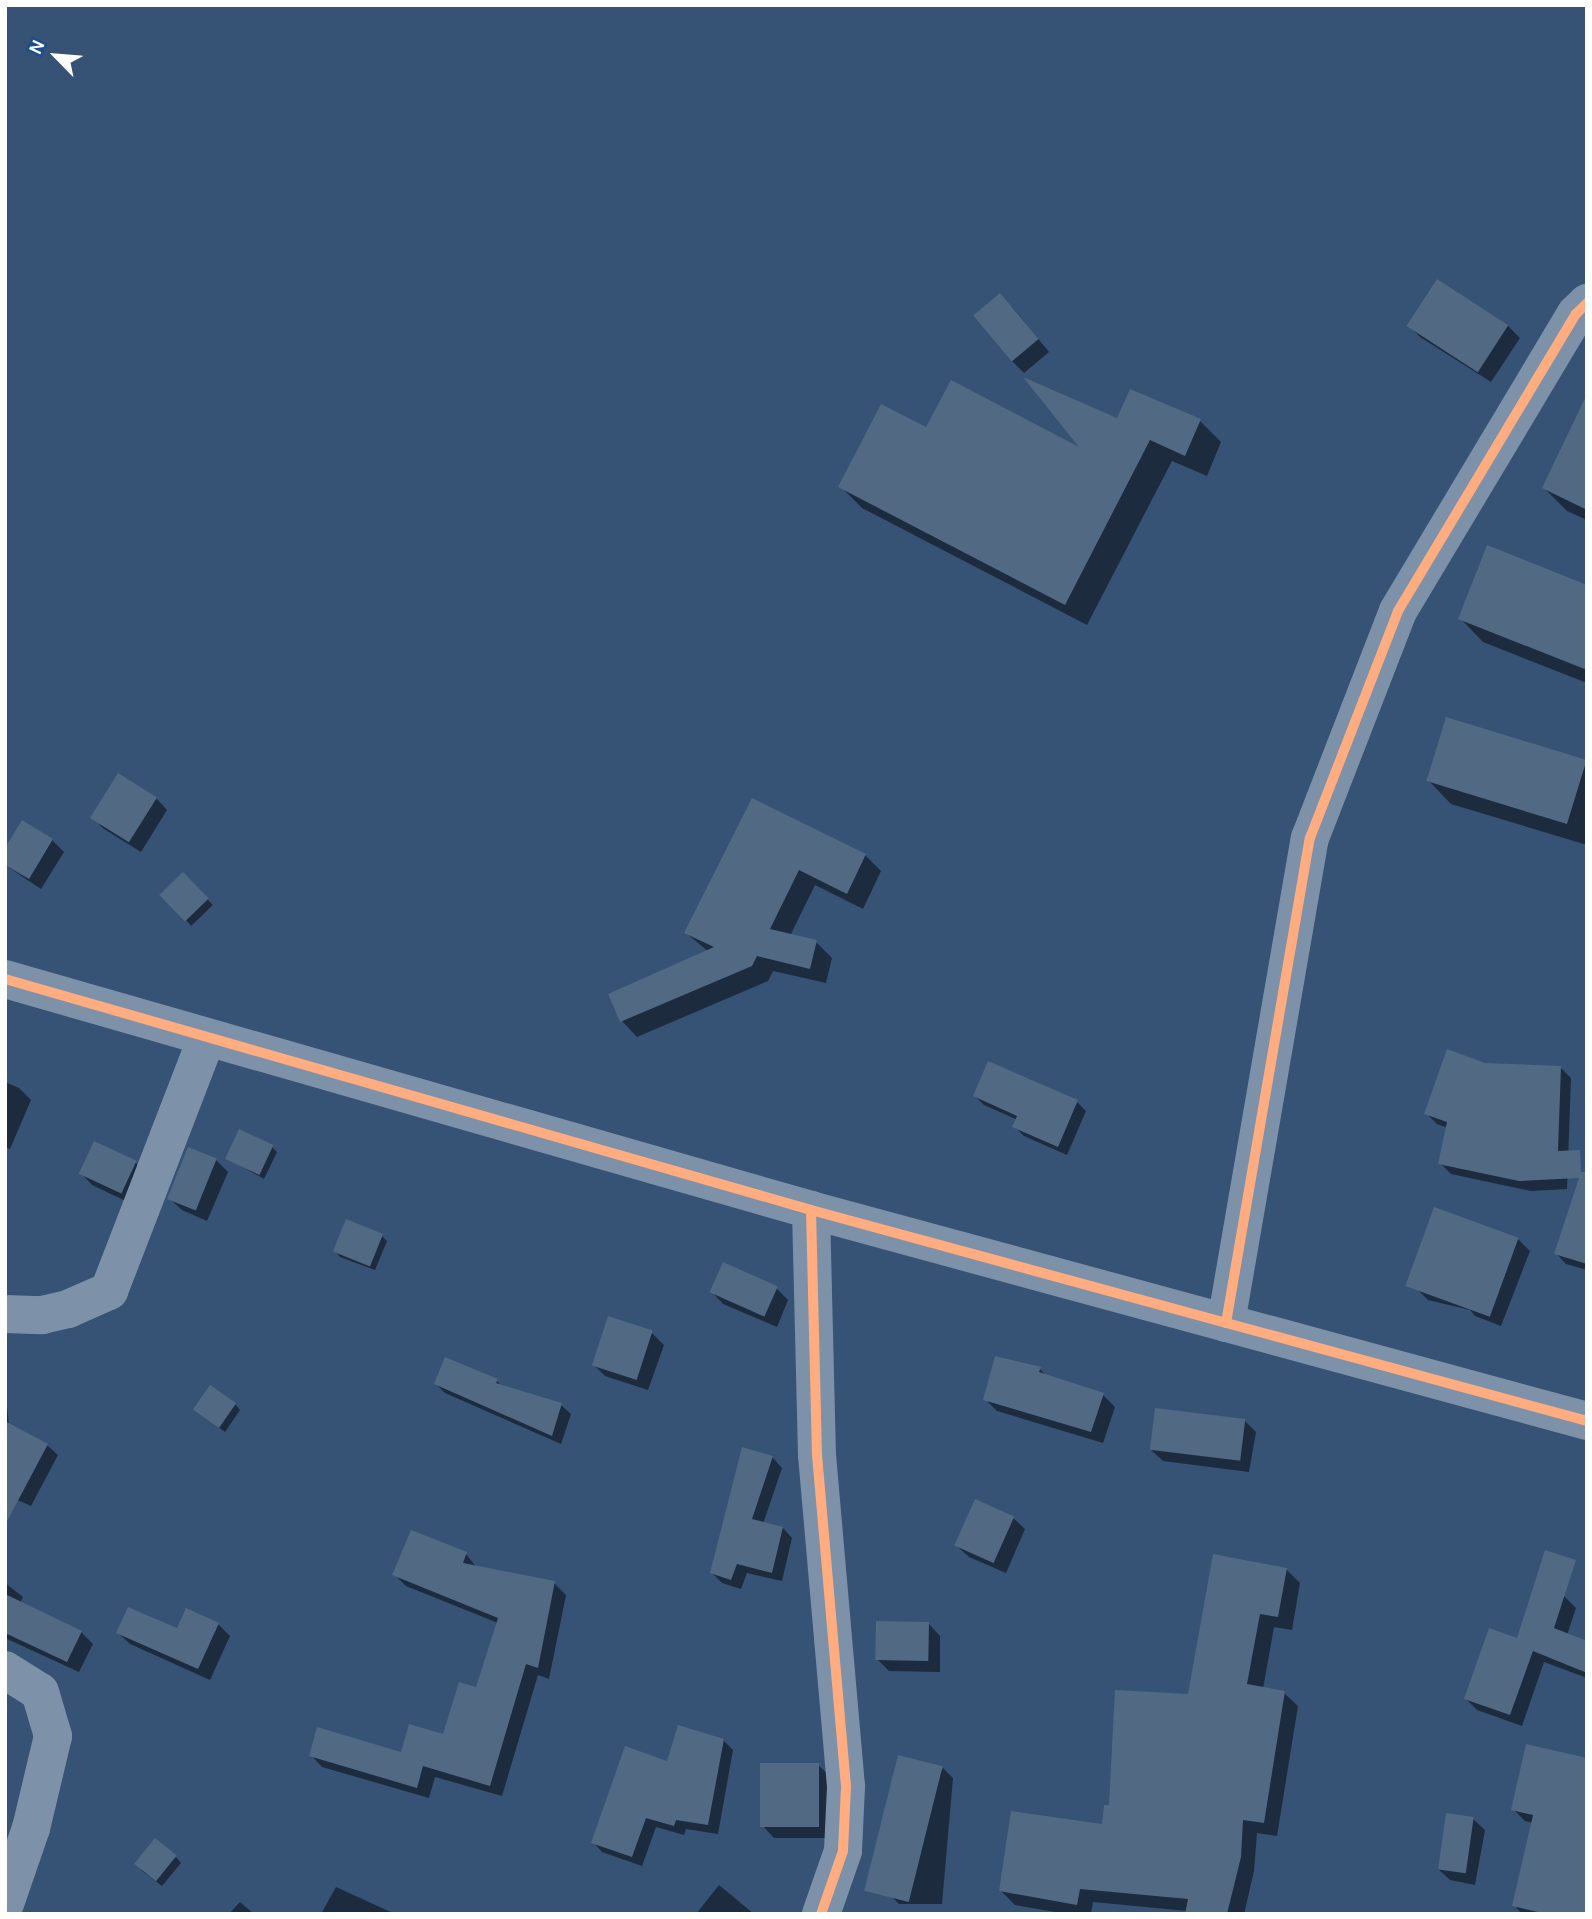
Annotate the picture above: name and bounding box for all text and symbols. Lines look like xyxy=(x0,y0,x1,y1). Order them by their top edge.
north arrow xyxy=(21,21,91,91)
text: N xyxy=(24,36,50,58)

